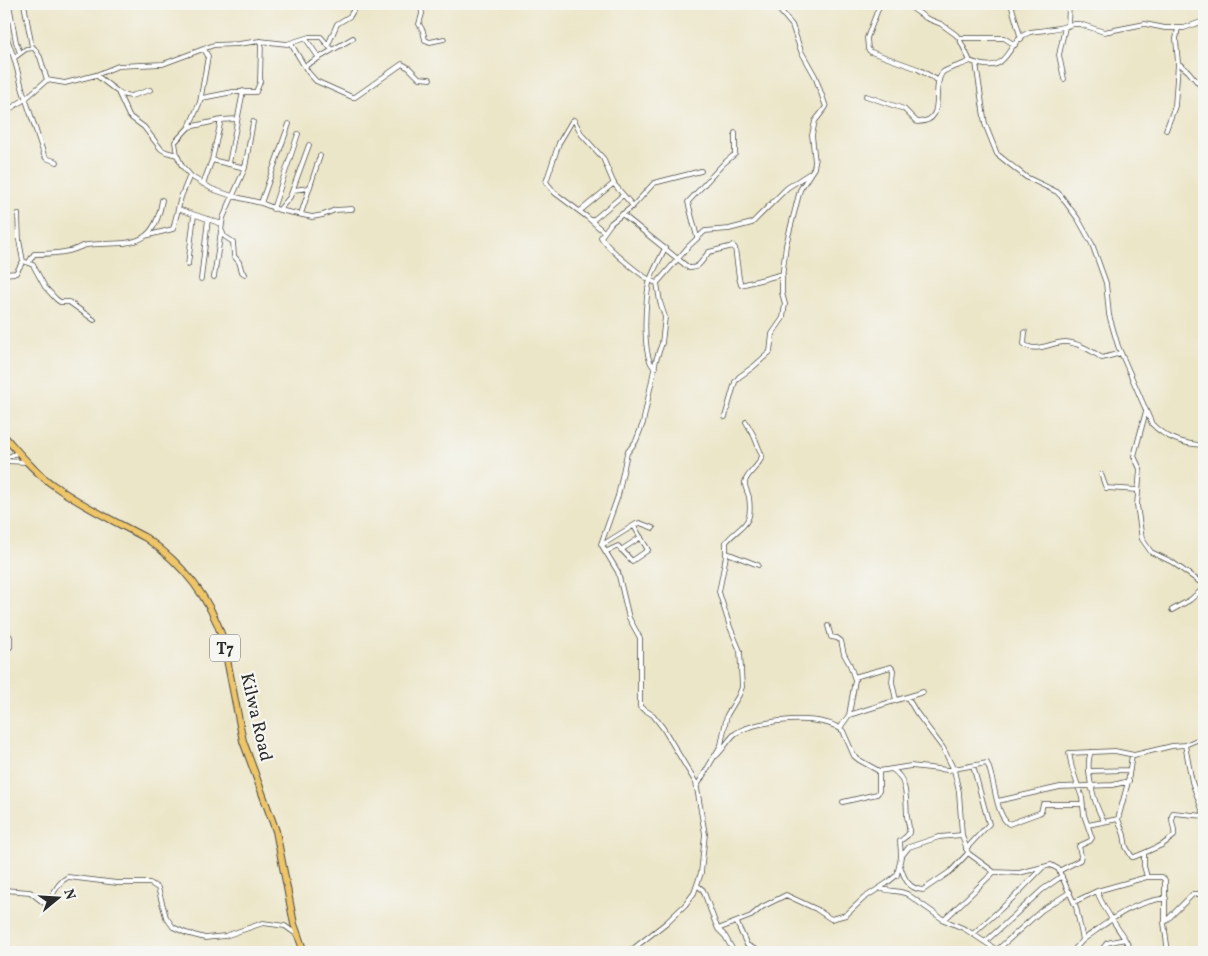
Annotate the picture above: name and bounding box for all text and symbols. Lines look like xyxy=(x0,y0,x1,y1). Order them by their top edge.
road number: T7 xyxy=(210,634,240,661)
street label: Kilwa Road xyxy=(233,671,278,764)
north arrow xyxy=(32,874,82,924)
text: N xyxy=(58,887,80,902)

